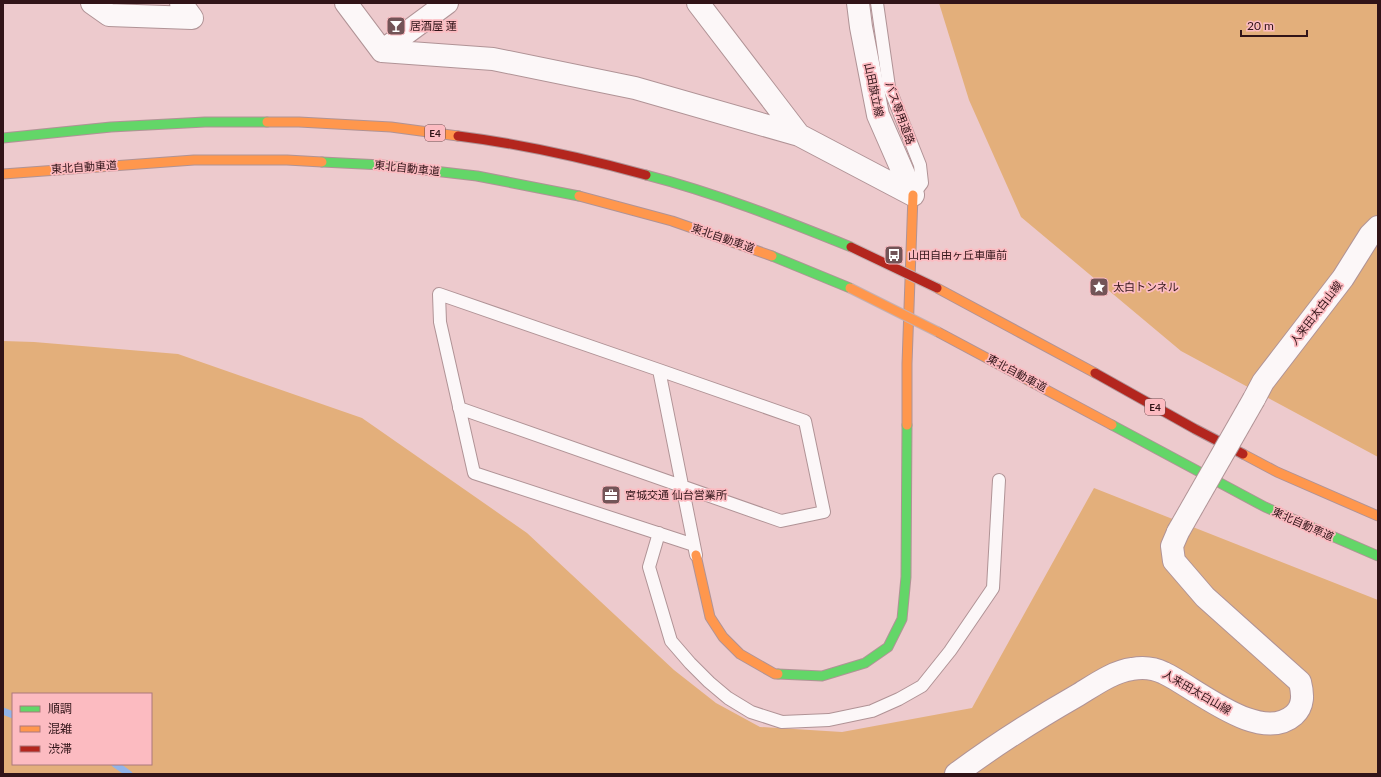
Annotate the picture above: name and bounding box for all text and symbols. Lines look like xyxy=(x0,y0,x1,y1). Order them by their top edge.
scale bar xyxy=(1241,12,1307,38)
bar icon: 居酒屋 蓮 xyxy=(385,15,407,37)
text: 20 m xyxy=(1247,18,1274,33)
place label: 居酒屋 蓮 xyxy=(410,19,457,32)
street label: 山田旗立線 xyxy=(862,62,887,118)
street label: バス専用道路 xyxy=(883,80,918,146)
road number: E4 xyxy=(425,125,445,141)
street label: 東北自動車道 xyxy=(51,158,117,175)
street label: 東北自動車道 xyxy=(374,158,441,177)
street label: 東北自動車道 xyxy=(690,221,756,254)
bus stop icon: 山田自由ヶ丘車庫前 xyxy=(883,244,905,266)
place label: 山田自由ヶ丘車庫前 xyxy=(908,248,1007,261)
place icon: 太白トンネル xyxy=(1088,276,1110,298)
street label: 人来田太白山線 xyxy=(1287,278,1344,347)
place label: 太白トンネル xyxy=(1113,280,1179,293)
street label: 東北自動車道 xyxy=(985,351,1049,394)
road number: E4 xyxy=(1145,399,1165,415)
office icon: 宮城交通 仙台営業所 xyxy=(600,484,622,506)
place label: 宮城交通 仙台営業所 xyxy=(625,488,728,501)
street label: 東北自動車道 xyxy=(1270,504,1336,543)
street label: 人来田太白山線 xyxy=(1161,667,1234,716)
legend xyxy=(12,693,152,765)
text: 順調 xyxy=(48,701,72,716)
text: 混雑 xyxy=(48,721,72,736)
text: 渋滞 xyxy=(48,741,72,756)

